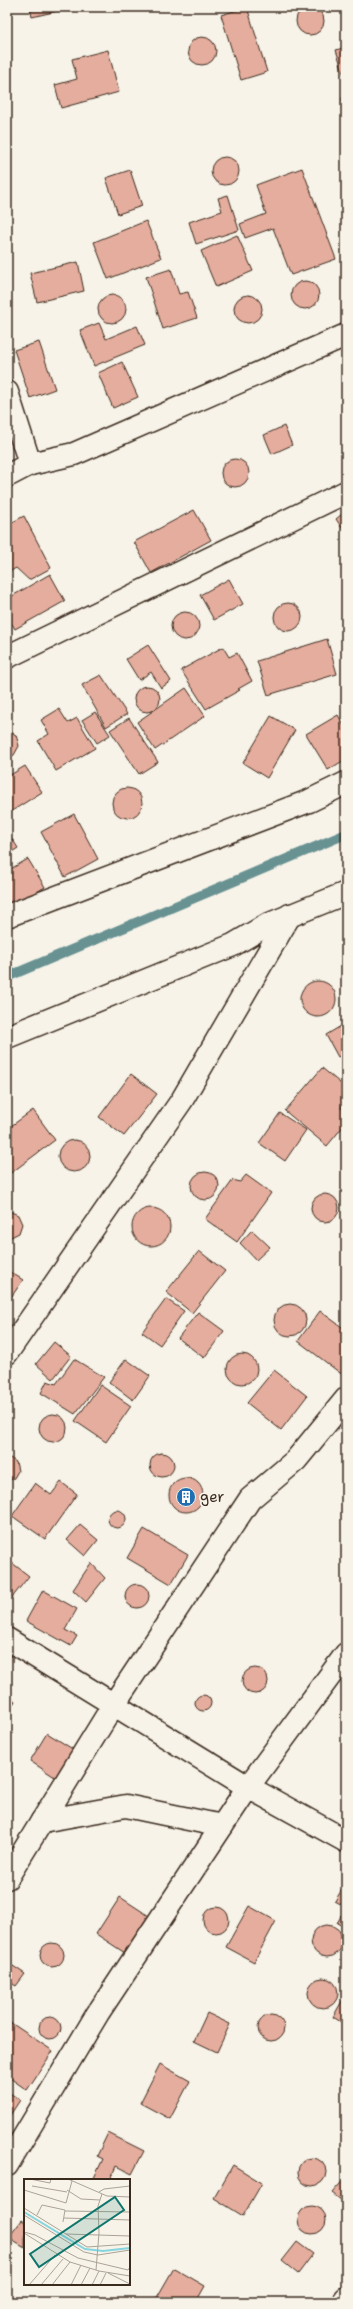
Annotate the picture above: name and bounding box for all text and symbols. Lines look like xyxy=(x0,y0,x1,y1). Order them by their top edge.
building icon: ger xyxy=(175,1486,197,1508)
place label: ger xyxy=(200,1487,224,1507)
inset map xyxy=(24,2179,130,2285)

